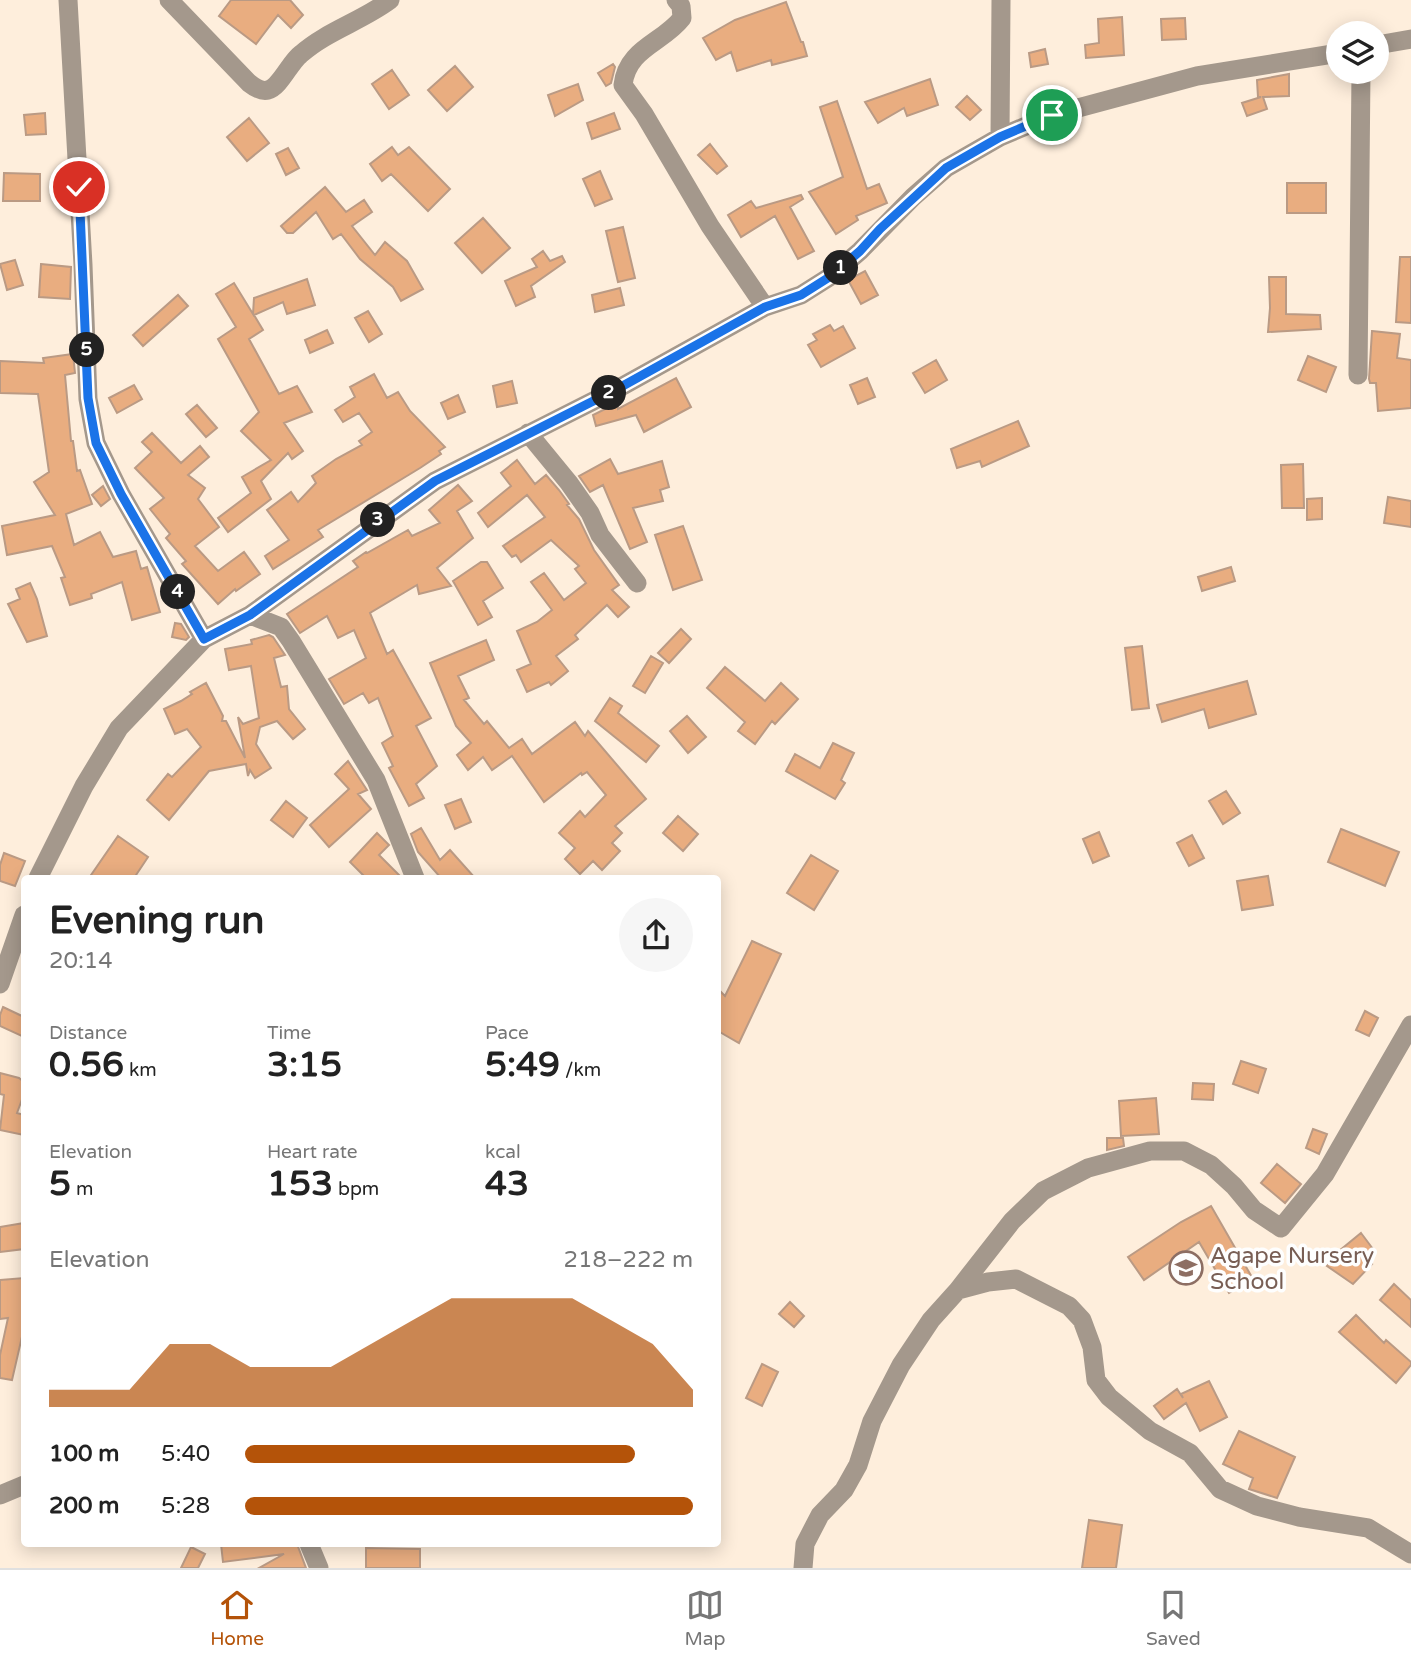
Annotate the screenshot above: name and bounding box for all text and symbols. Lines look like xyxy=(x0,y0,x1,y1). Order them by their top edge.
map controls xyxy=(1326,21,1389,84)
button: layers xyxy=(1326,21,1389,84)
pin xyxy=(1022,85,1082,145)
icon: arrive xyxy=(1033,96,1071,134)
pin xyxy=(49,157,109,217)
icon: check xyxy=(60,168,98,206)
pin: 1 xyxy=(824,250,858,286)
text: 1 xyxy=(835,256,846,278)
pin: 5 xyxy=(70,332,104,368)
text: 5 xyxy=(81,338,92,360)
pin: 2 xyxy=(592,376,626,410)
text: 2 xyxy=(603,381,614,403)
pin: 3 xyxy=(360,503,396,538)
text: 3 xyxy=(372,508,383,530)
pin: 4 xyxy=(160,574,196,610)
text: 4 xyxy=(172,580,183,602)
text: Evening run xyxy=(49,898,264,944)
button: share xyxy=(619,898,693,972)
text: 20:14 xyxy=(49,947,113,975)
text: Distance xyxy=(49,1022,127,1044)
text: Time xyxy=(267,1022,311,1044)
text: Pace xyxy=(485,1022,529,1044)
text: 0.56 xyxy=(49,1044,124,1086)
text: 3:15 xyxy=(267,1044,342,1086)
text: 5:49 xyxy=(485,1044,560,1086)
text: km xyxy=(124,1059,157,1081)
text: /km xyxy=(560,1059,601,1081)
text: Elevation xyxy=(49,1141,132,1163)
text: Heart rate xyxy=(267,1141,358,1163)
text: kcal xyxy=(485,1141,521,1163)
text: 5 xyxy=(49,1163,71,1205)
text: 153 xyxy=(267,1163,333,1205)
text: 43 xyxy=(485,1163,529,1205)
text: m xyxy=(71,1178,93,1200)
text: bpm xyxy=(333,1178,379,1200)
place label: Agape Nursery School xyxy=(1210,1242,1374,1296)
text: Elevation xyxy=(49,1246,150,1274)
text: 218–222 m xyxy=(564,1246,693,1274)
school or university icon: Agape Nursery School xyxy=(1167,1249,1205,1287)
text: 100 m xyxy=(49,1440,119,1468)
text: 5:40 xyxy=(161,1440,210,1468)
text: 200 m xyxy=(49,1492,119,1520)
text: 5:28 xyxy=(161,1492,210,1520)
tab: Home xyxy=(210,1586,264,1650)
tab: Map xyxy=(684,1586,725,1650)
tab: Saved xyxy=(1146,1586,1201,1650)

